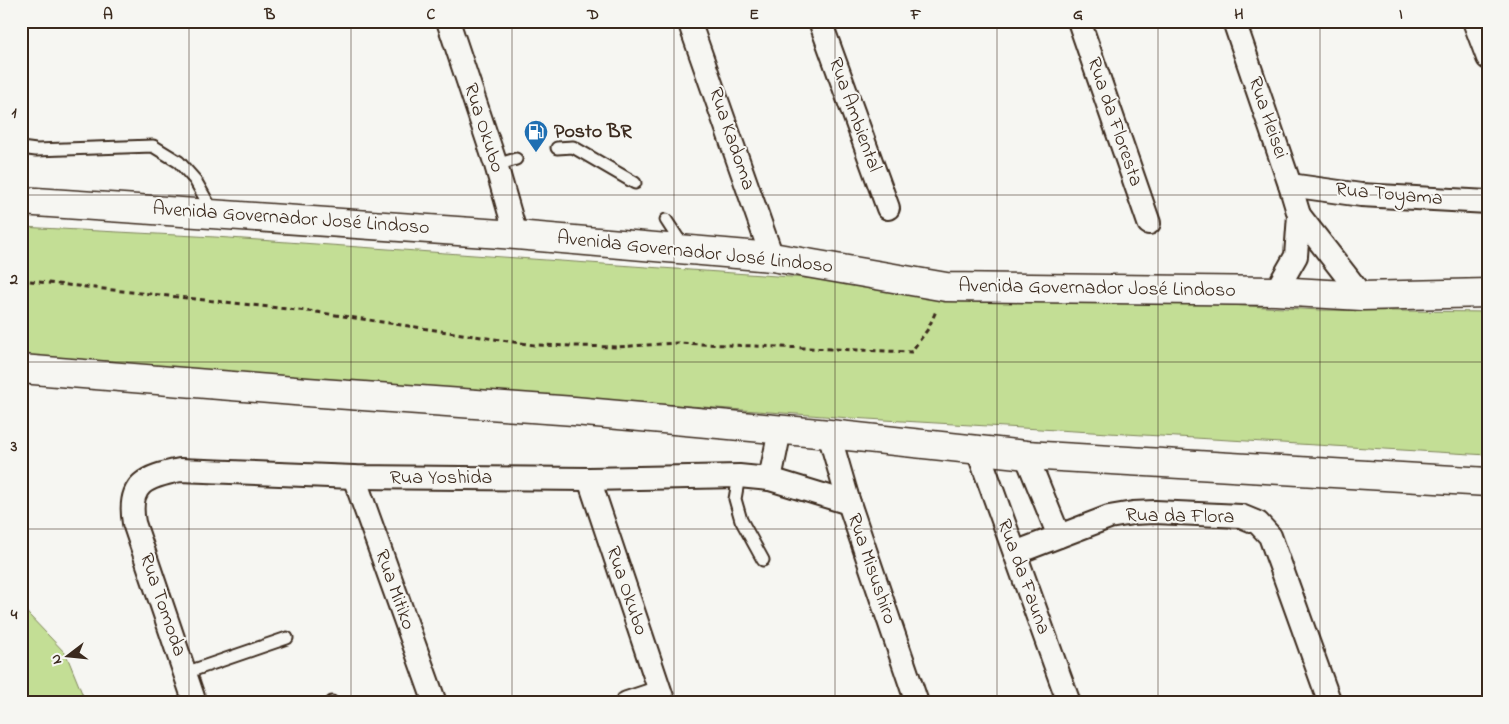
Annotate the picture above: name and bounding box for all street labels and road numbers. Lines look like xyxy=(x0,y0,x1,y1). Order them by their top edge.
street label: Rua Ambiental xyxy=(820,54,888,176)
street label: Rua da Floresta xyxy=(1078,54,1150,190)
street label: Rua Heisei xyxy=(1239,73,1295,163)
street label: Rua Okubo xyxy=(455,80,511,176)
street label: Rua Kadoma xyxy=(700,84,762,194)
street label: Rua Toyama xyxy=(1334,176,1444,214)
street label: Avenida Governador José Lindoso xyxy=(152,195,430,243)
street label: Avenida Governador José Lindoso xyxy=(556,224,834,282)
street label: Avenida Governador José Lindoso xyxy=(958,272,1236,306)
street label: Rua Yoshida xyxy=(390,464,492,493)
street label: Rua da Flora xyxy=(1125,502,1235,532)
street label: Rua Misushiro xyxy=(839,510,903,628)
street label: Rua da Fauna xyxy=(989,515,1057,639)
street label: Rua Okubo xyxy=(597,543,655,639)
street label: Rua Mitiko xyxy=(366,546,422,634)
street label: Rua Tomoda xyxy=(131,550,193,660)

